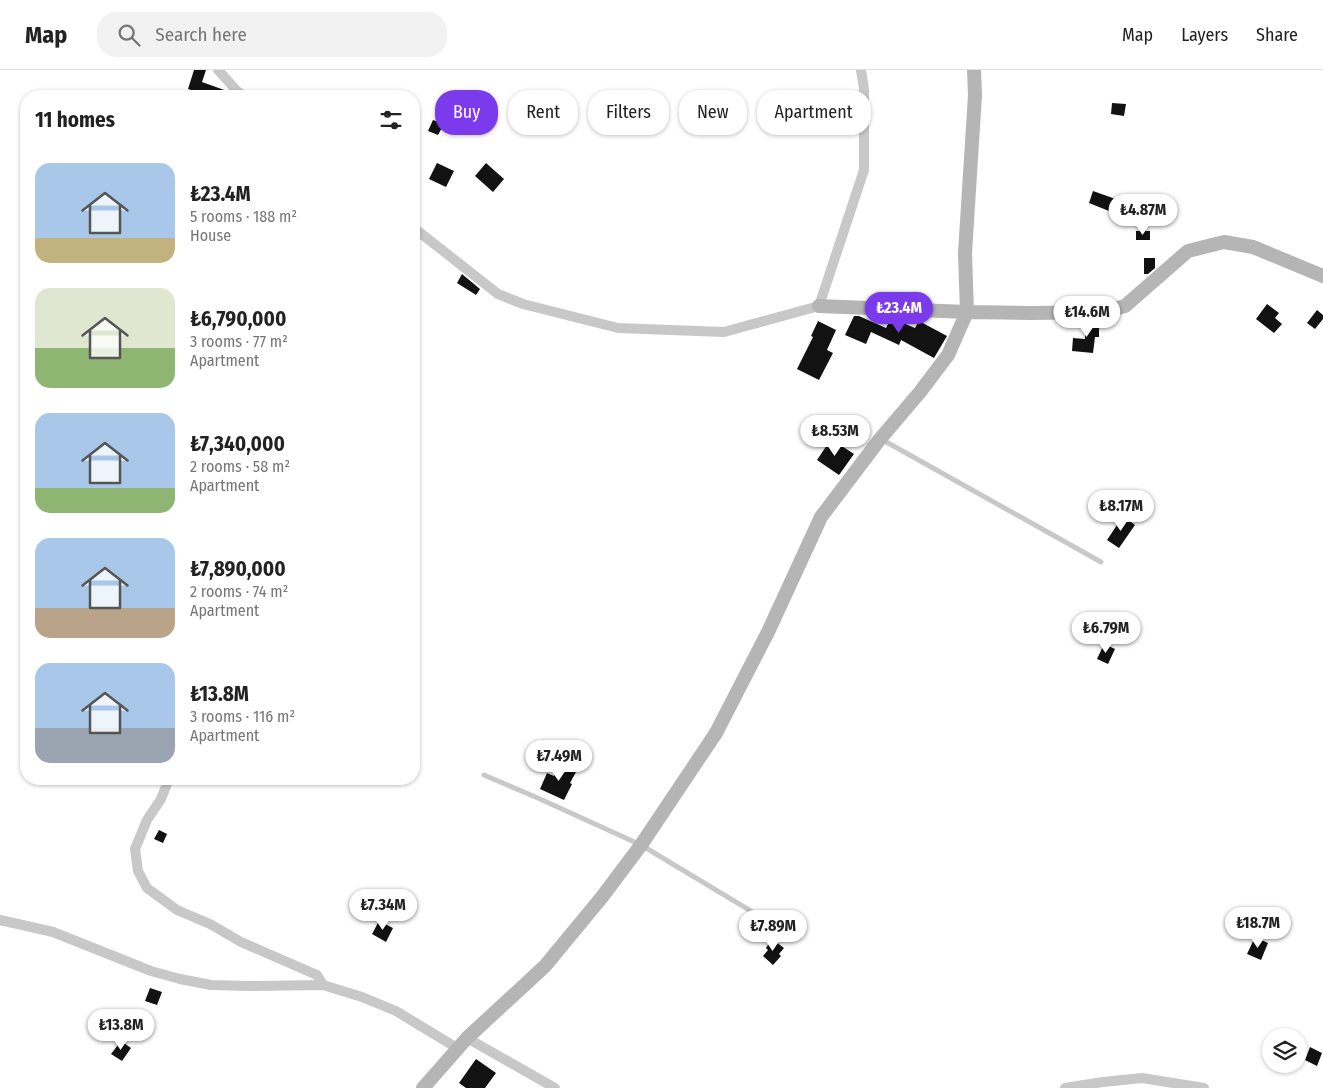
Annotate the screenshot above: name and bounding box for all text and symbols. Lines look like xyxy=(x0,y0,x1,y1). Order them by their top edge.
search box xyxy=(97,12,447,57)
text: Map xyxy=(25,21,67,49)
icon: search xyxy=(115,21,143,49)
text: Search here xyxy=(155,23,247,46)
text: Map xyxy=(1122,24,1153,46)
text: Layers xyxy=(1181,24,1228,46)
text: Share xyxy=(1256,24,1298,46)
chip: Buy xyxy=(435,90,498,135)
chip: Rent xyxy=(508,90,578,135)
chip: Filters xyxy=(588,90,669,135)
chip: New xyxy=(679,90,747,135)
chip: Apartment xyxy=(757,90,871,135)
icon: filters xyxy=(377,106,405,134)
text: 11 homes xyxy=(35,107,115,133)
text: ₺23.4M xyxy=(190,181,251,207)
icon: home xyxy=(75,183,135,243)
pin: ₺4.87M xyxy=(1102,194,1184,236)
text: ₺4.87M xyxy=(1120,200,1166,219)
text: 5 rooms · 188 m² xyxy=(190,207,297,226)
text: House xyxy=(190,226,231,245)
pin: ₺23.4M xyxy=(858,292,940,334)
pin: ₺14.6M xyxy=(1046,296,1128,338)
text: ₺23.4M xyxy=(876,298,922,317)
text: ₺14.6M xyxy=(1064,302,1110,321)
text: ₺6,790,000 xyxy=(190,306,287,332)
icon: home xyxy=(75,308,135,368)
text: 3 rooms · 77 m² xyxy=(190,332,288,351)
text: Apartment xyxy=(190,351,259,370)
pin: ₺8.53M xyxy=(794,414,876,457)
text: ₺8.53M xyxy=(811,421,859,440)
text: ₺7,340,000 xyxy=(190,431,285,457)
icon: home xyxy=(75,433,135,493)
text: 2 rooms · 58 m² xyxy=(190,457,290,476)
text: Apartment xyxy=(190,476,259,495)
pin: ₺8.17M xyxy=(1080,490,1162,532)
text: ₺8.17M xyxy=(1099,496,1143,515)
text: ₺7,890,000 xyxy=(190,556,286,582)
icon: home xyxy=(75,558,135,618)
text: 2 rooms · 74 m² xyxy=(190,582,288,601)
text: Apartment xyxy=(190,601,259,620)
pin: ₺6.79M xyxy=(1065,612,1147,654)
text: ₺6.79M xyxy=(1083,618,1129,637)
text: ₺13.8M xyxy=(190,681,249,707)
icon: home xyxy=(75,683,135,743)
text: 3 rooms · 116 m² xyxy=(190,707,295,726)
text: Apartment xyxy=(190,726,259,745)
pin: ₺7.49M xyxy=(518,740,600,782)
text: ₺7.49M xyxy=(536,746,582,765)
pin: ₺7.34M xyxy=(342,888,424,931)
text: ₺7.34M xyxy=(360,895,406,914)
pin: ₺18.7M xyxy=(1217,906,1299,949)
pin: ₺7.89M xyxy=(732,910,814,952)
text: ₺18.7M xyxy=(1236,913,1280,932)
text: ₺7.89M xyxy=(750,916,796,935)
pin: ₺13.8M xyxy=(80,1008,162,1051)
text: ₺13.8M xyxy=(99,1015,143,1034)
map controls xyxy=(1262,1028,1307,1073)
button: layers xyxy=(1262,1028,1307,1073)

